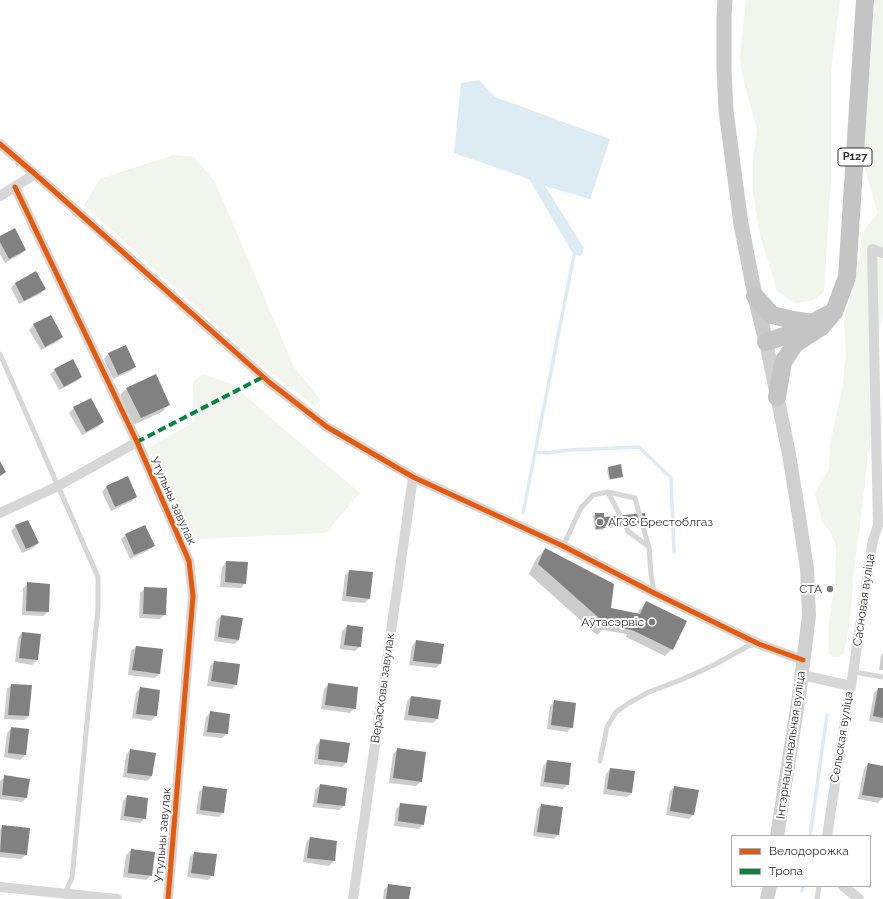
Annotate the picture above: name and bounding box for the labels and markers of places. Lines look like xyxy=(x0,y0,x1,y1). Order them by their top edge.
place label: АГЗС Брестоблгаз xyxy=(608,515,713,529)
marker: АГЗС Брестоблгаз xyxy=(595,517,605,527)
place label: СТА xyxy=(799,582,822,596)
marker: СТА xyxy=(825,584,835,594)
place label: Аўтасэрвіс xyxy=(581,615,644,629)
marker: Аўтасэрвіс xyxy=(647,617,657,627)

